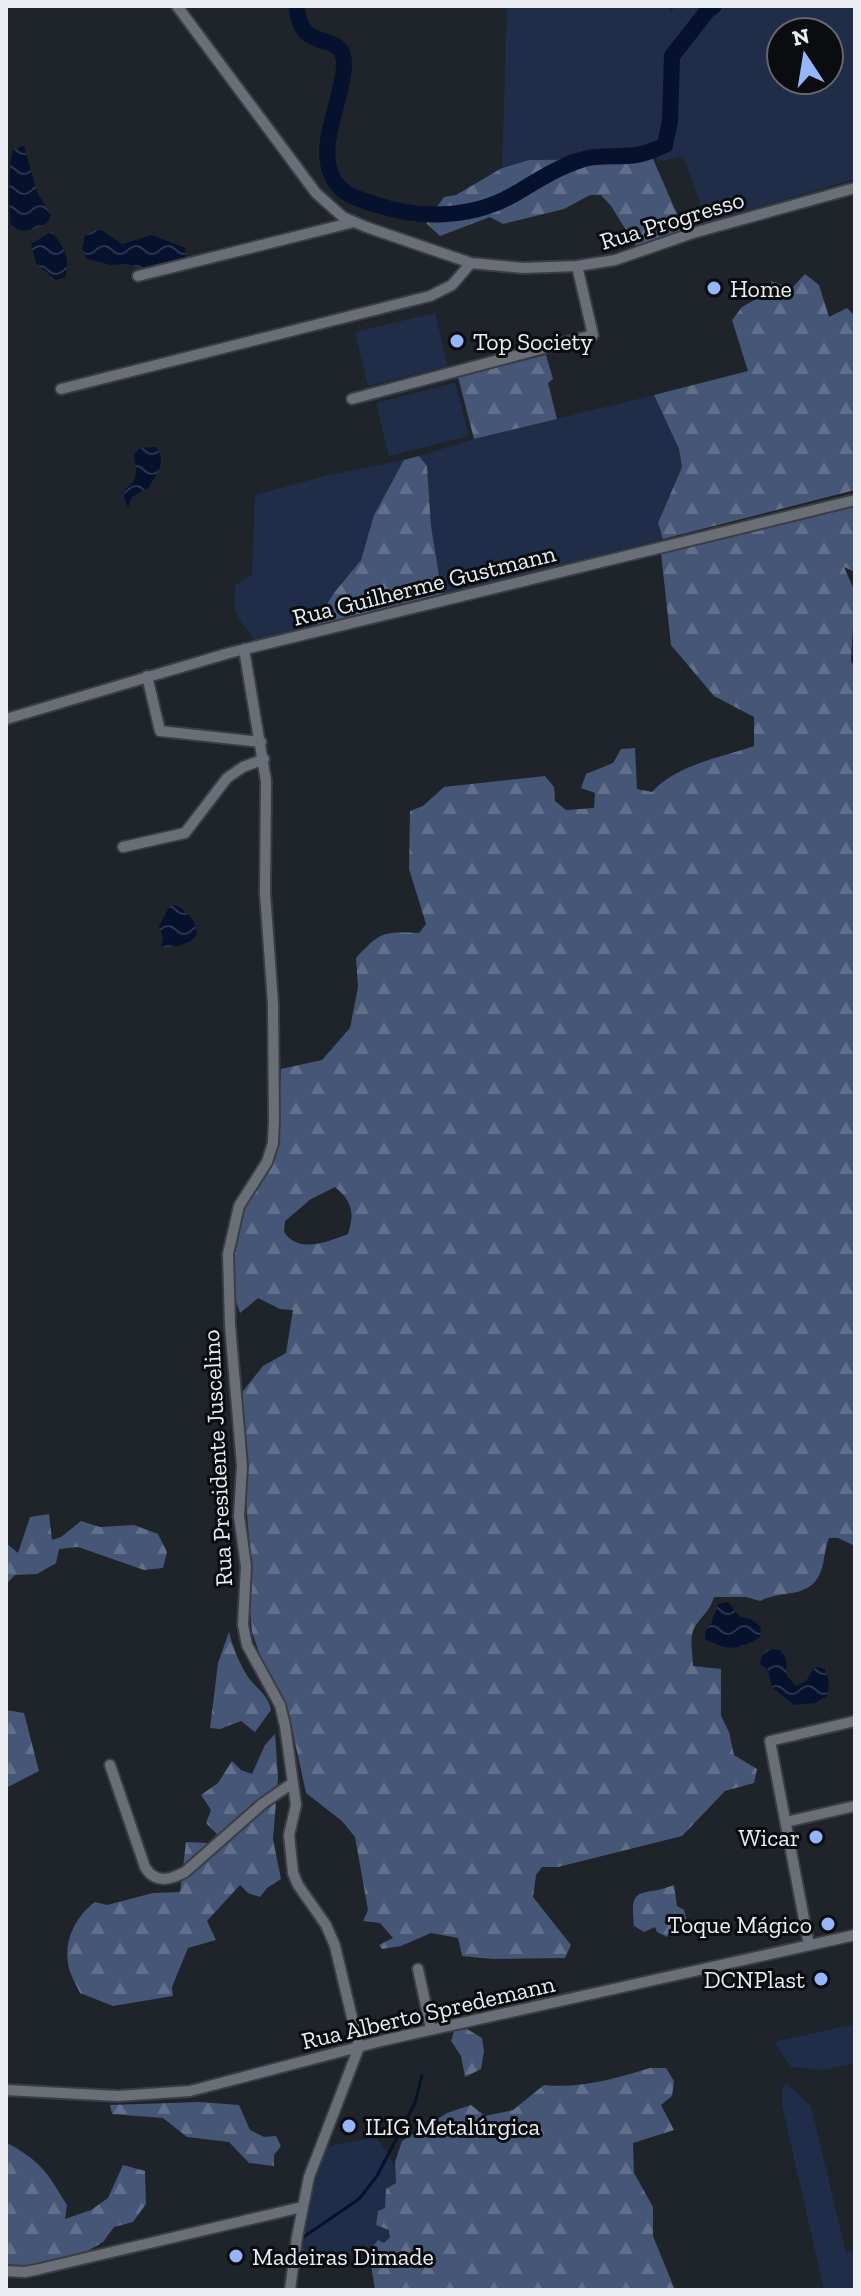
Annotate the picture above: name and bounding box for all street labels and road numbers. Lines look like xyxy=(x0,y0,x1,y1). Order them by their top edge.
street label: Rua Progresso xyxy=(596,184,748,256)
street label: Rua Guilherme Gustmann xyxy=(290,538,559,632)
street label: Rua Presidente Juscelino xyxy=(196,1329,238,1587)
street label: Rua Alberto Spredemann xyxy=(299,1969,558,2055)

